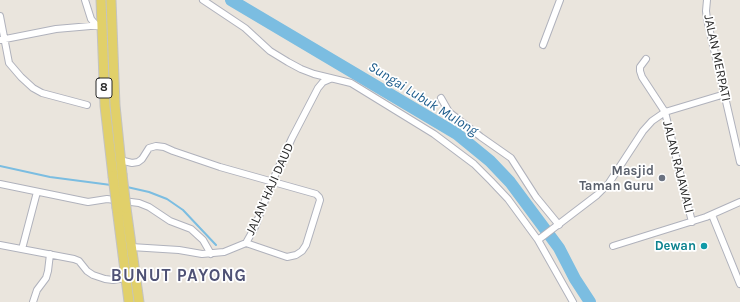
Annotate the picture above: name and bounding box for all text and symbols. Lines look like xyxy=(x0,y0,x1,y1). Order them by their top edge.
street label: JALAN MERPATI xyxy=(700,13,734,103)
water label: Sungai Lubuk Mulong xyxy=(365,59,481,139)
road number: 8 xyxy=(96,78,112,98)
street label: JALAN RAJAWALI xyxy=(659,119,697,215)
street label: JALAN HAJI DAUD xyxy=(243,140,297,238)
place label: Masjid Taman Guru xyxy=(579,163,654,194)
marker: Masjid Taman Guru xyxy=(657,173,667,183)
place label: Dewan xyxy=(655,238,696,254)
marker: Dewan xyxy=(699,241,709,251)
district label: BUNUT PAYONG xyxy=(111,266,247,286)

